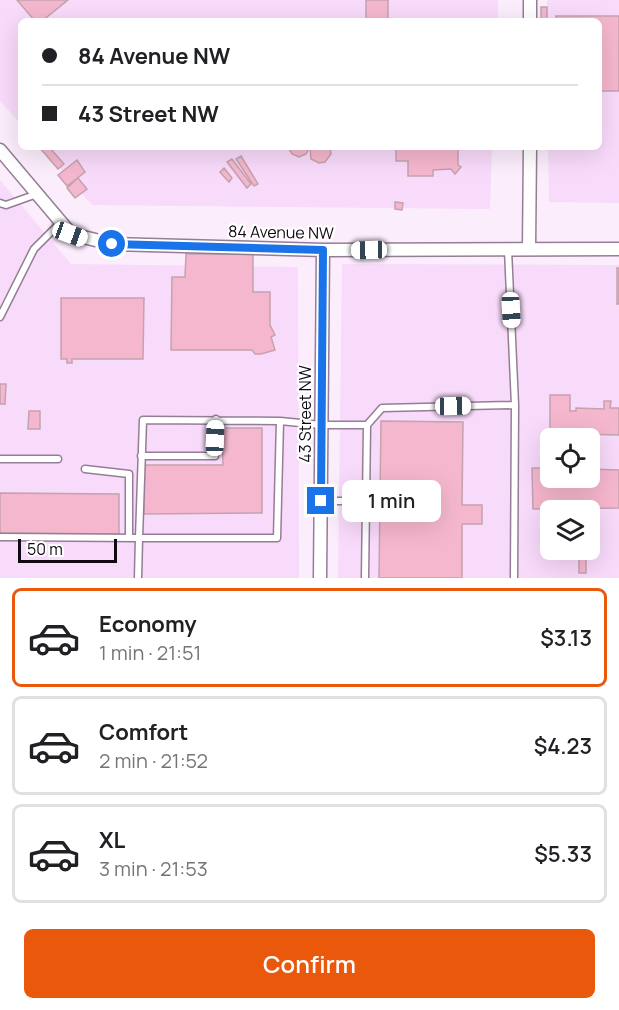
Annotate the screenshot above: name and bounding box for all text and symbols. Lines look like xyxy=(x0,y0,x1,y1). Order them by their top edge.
text: 84 Avenue NW xyxy=(78,41,230,71)
text: 43 Street NW xyxy=(78,99,219,129)
car xyxy=(50,219,90,249)
street label: 84 Avenue NW xyxy=(228,220,334,244)
route start xyxy=(98,230,125,257)
car xyxy=(351,241,387,259)
car xyxy=(501,292,521,328)
street label: 43 Street NW xyxy=(294,365,316,463)
car xyxy=(435,397,471,415)
car xyxy=(205,420,225,456)
map controls xyxy=(540,428,600,560)
button: locate xyxy=(540,428,600,488)
callout: 1 min xyxy=(342,480,441,522)
route end xyxy=(307,487,334,514)
text: 1 min xyxy=(368,487,415,514)
button: layers xyxy=(540,500,600,560)
scale bar xyxy=(18,536,117,564)
text: 50 m xyxy=(27,538,63,560)
text: Economy xyxy=(99,609,197,639)
icon: car xyxy=(27,611,81,665)
text: $3.13 xyxy=(540,623,592,653)
text: 1 min · 21:51 xyxy=(99,639,201,666)
text: Comfort xyxy=(99,717,188,747)
icon: car xyxy=(27,719,81,773)
text: $4.23 xyxy=(534,731,592,761)
text: 2 min · 21:52 xyxy=(99,747,208,774)
text: XL xyxy=(99,825,125,855)
icon: car xyxy=(27,827,81,881)
text: $5.33 xyxy=(534,839,592,869)
text: 3 min · 21:53 xyxy=(99,855,208,882)
button: Confirm xyxy=(24,929,595,998)

